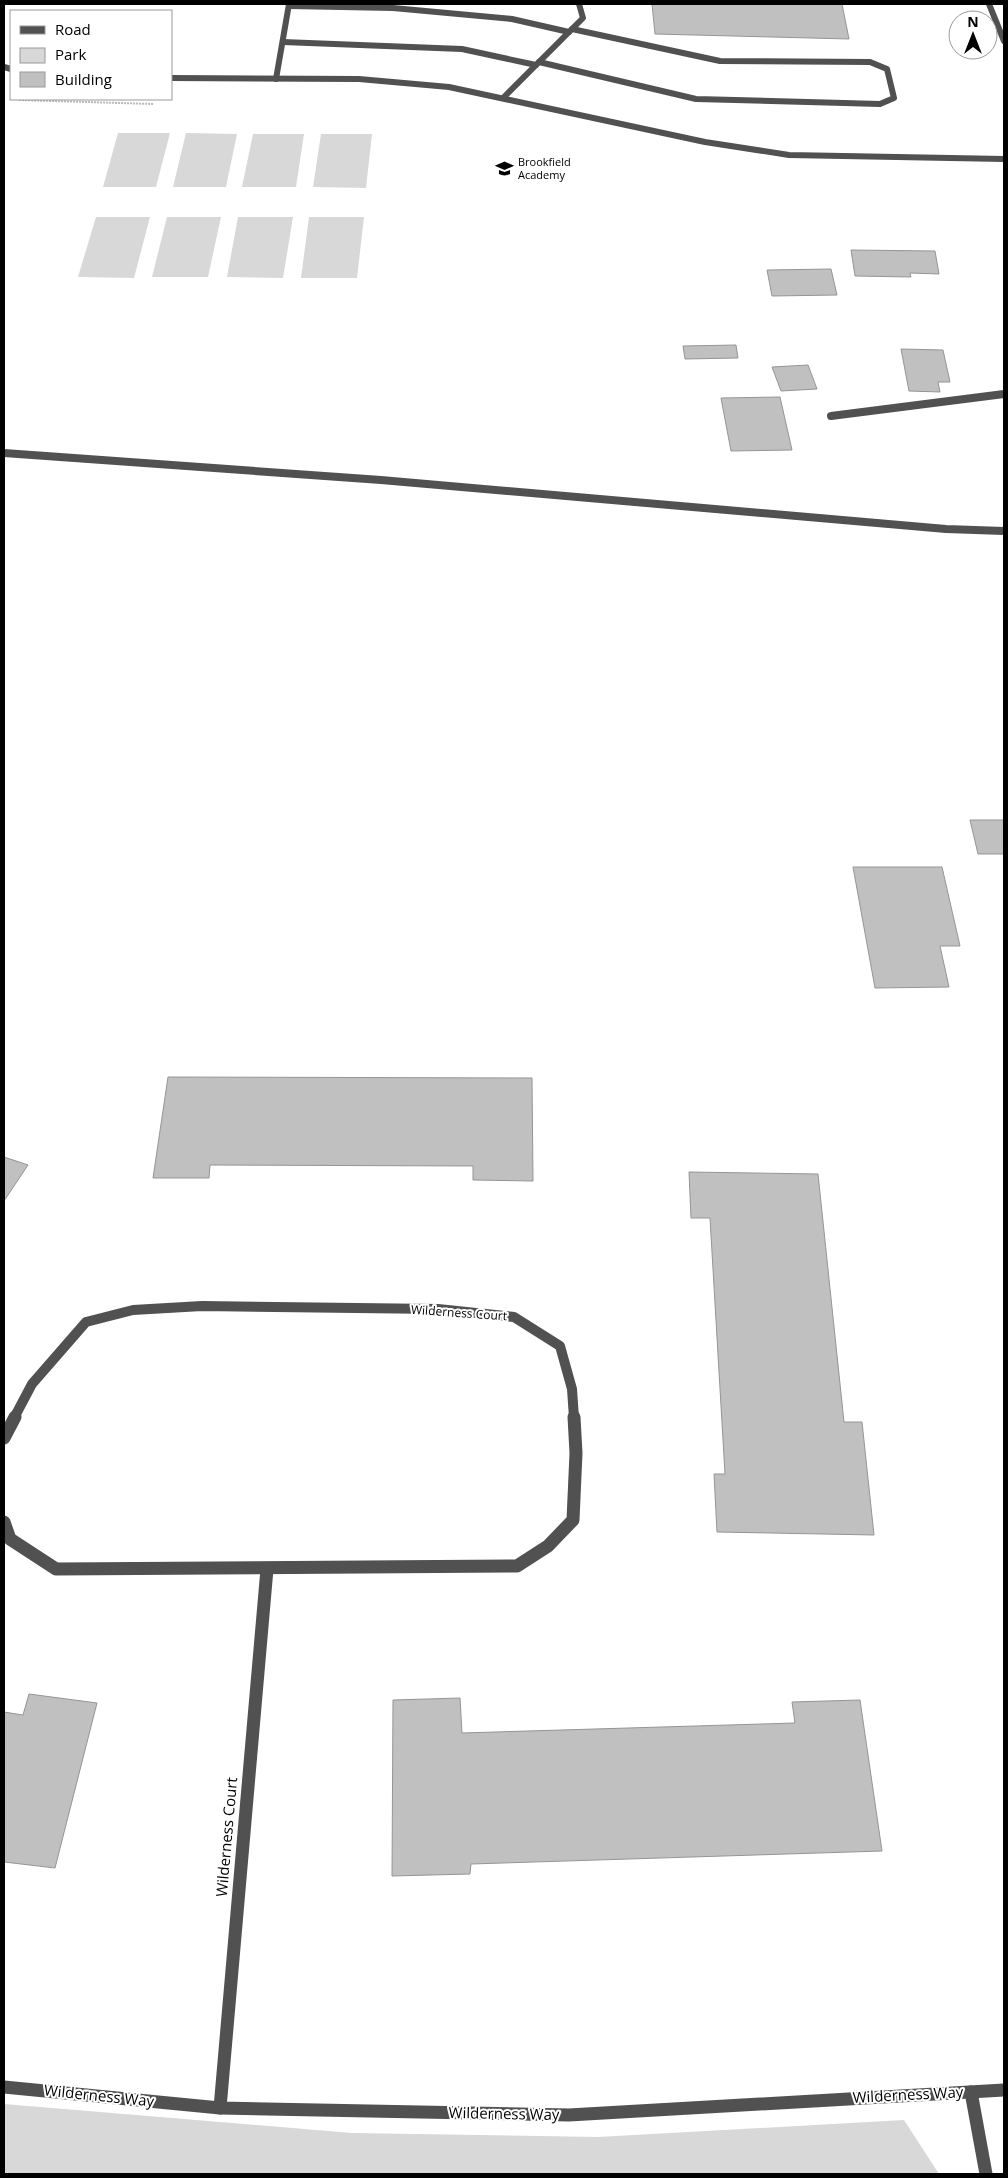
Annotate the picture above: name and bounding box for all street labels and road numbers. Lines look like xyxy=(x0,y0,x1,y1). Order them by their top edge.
street label: Wilderness Court xyxy=(411,1301,508,1324)
street label: Wilderness Court xyxy=(211,1776,241,1898)
street label: Wilderness Way xyxy=(43,2079,156,2111)
street label: Wilderness Way xyxy=(852,2081,964,2107)
street label: Wilderness Way xyxy=(449,2102,560,2124)

